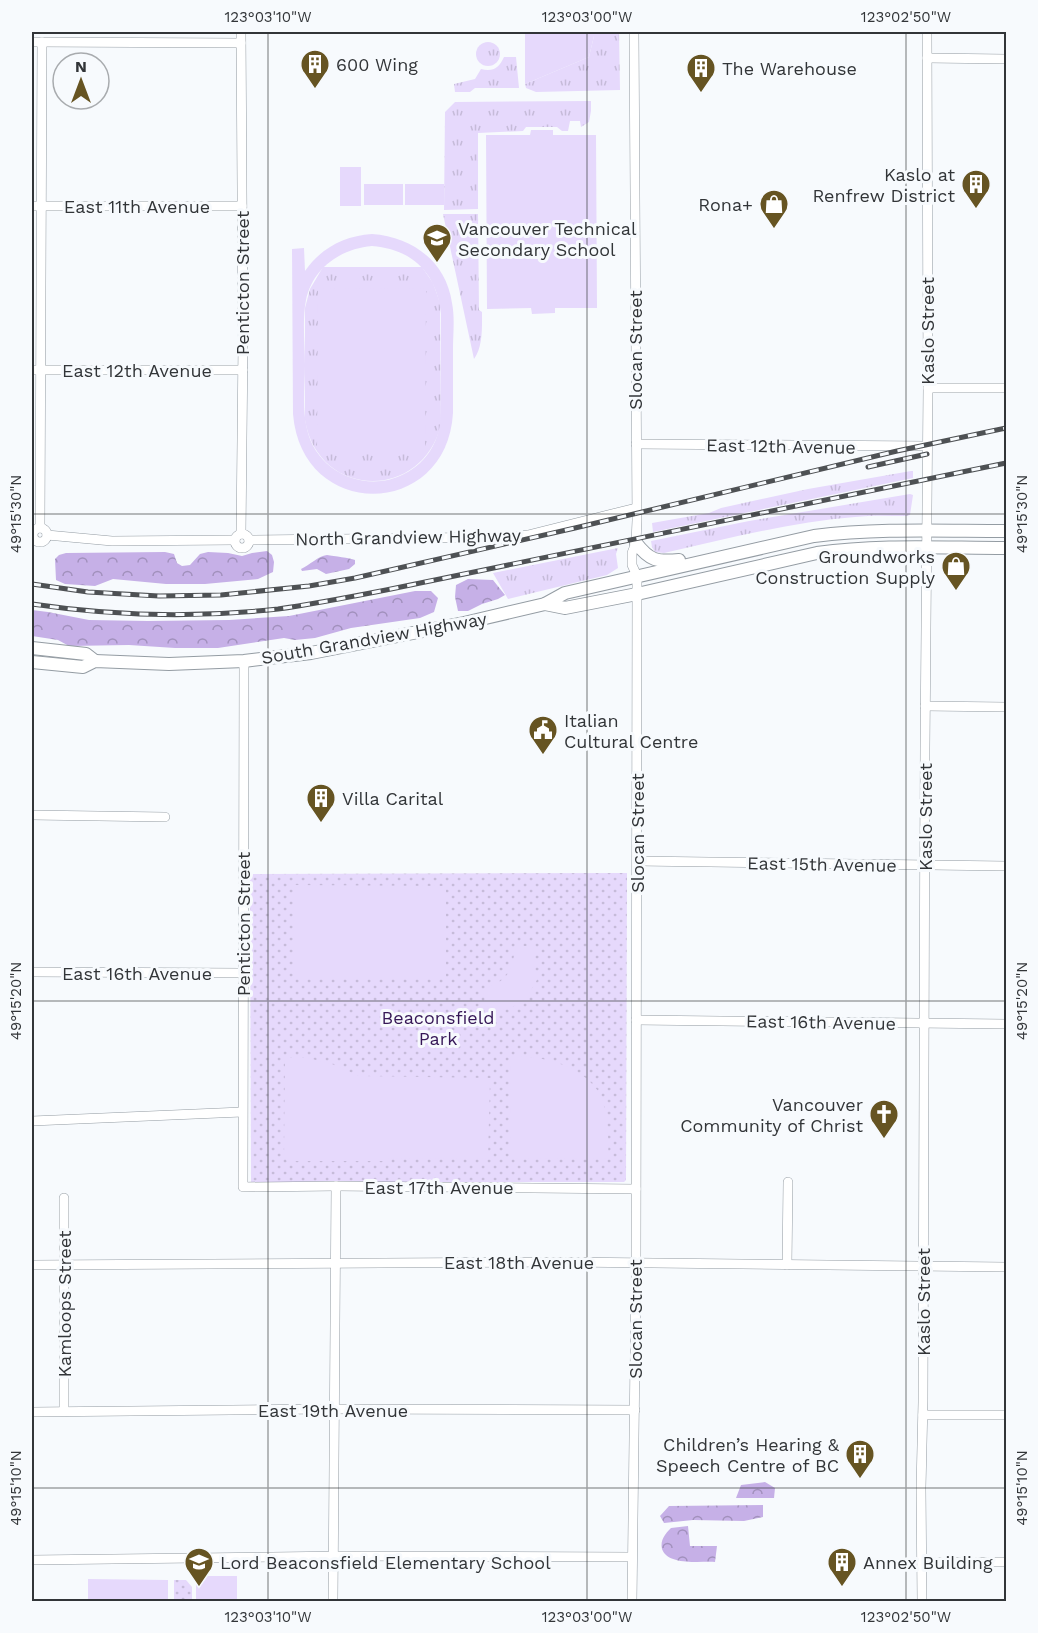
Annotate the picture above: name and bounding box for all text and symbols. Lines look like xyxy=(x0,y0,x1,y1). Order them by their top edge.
text: 123°03'10"W xyxy=(224,8,312,26)
text: 123°03'00"W xyxy=(542,8,632,26)
text: 123°02'50"W xyxy=(861,8,951,26)
building icon: 600 Wing xyxy=(299,48,331,90)
north arrow xyxy=(51,51,111,111)
building icon: The Warehouse xyxy=(685,52,717,94)
place label: 600 Wing xyxy=(336,54,418,75)
text: N xyxy=(75,57,87,76)
place label: The Warehouse xyxy=(722,58,857,79)
place label: Kaslo at Renfrew District xyxy=(812,164,955,206)
building icon: Kaslo at Renfrew District xyxy=(960,168,992,210)
shop icon: Rona+ xyxy=(758,188,790,230)
place label: Rona+ xyxy=(698,194,753,215)
street label: East 11th Avenue xyxy=(64,196,210,217)
street label: Penticton Street xyxy=(232,210,253,355)
place label: Vancouver Technical Secondary School xyxy=(458,218,637,260)
school or university icon: Vancouver Technical Secondary School xyxy=(421,222,453,264)
street label: Kaslo Street xyxy=(917,277,938,385)
street label: Slocan Street xyxy=(625,290,646,410)
street label: East 12th Avenue xyxy=(62,360,212,381)
street label: East 12th Avenue xyxy=(706,434,856,458)
text: 49°15'30"N xyxy=(7,475,25,553)
text: 49°15'30"N xyxy=(1013,475,1031,553)
street label: North Grandview Highway xyxy=(295,525,522,549)
place label: Groundworks Construction Supply xyxy=(755,546,936,588)
shop icon: Groundworks Construction Supply xyxy=(940,550,972,592)
street label: South Grandview Highway xyxy=(260,608,489,668)
place label: Italian Cultural Centre xyxy=(564,710,698,752)
public building icon: Italian Cultural Centre xyxy=(527,714,559,756)
street label: Kaslo Street xyxy=(915,763,936,871)
street label: Slocan Street xyxy=(627,773,648,893)
building icon: Villa Carital xyxy=(305,782,337,824)
place label: Villa Carital xyxy=(342,788,444,809)
street label: Penticton Street xyxy=(233,851,254,996)
street label: East 15th Avenue xyxy=(747,852,897,876)
text: 49°15'20"N xyxy=(7,962,25,1040)
text: 49°15'20"N xyxy=(1013,962,1031,1040)
street label: East 16th Avenue xyxy=(62,963,212,984)
park label: Beaconsfield Park xyxy=(382,1007,494,1049)
street label: East 16th Avenue xyxy=(746,1010,896,1034)
place label: Vancouver Community of Christ xyxy=(680,1094,863,1136)
church icon: Vancouver Community of Christ xyxy=(868,1098,900,1140)
street label: East 17th Avenue xyxy=(364,1177,514,1198)
street label: Kamloops Street xyxy=(54,1230,75,1378)
street label: Kaslo Street xyxy=(913,1248,934,1356)
street label: East 18th Avenue xyxy=(444,1252,594,1273)
street label: Slocan Street xyxy=(625,1259,646,1379)
street label: East 19th Avenue xyxy=(258,1400,408,1421)
place label: Children’s Hearing & Speech Centre of BC xyxy=(656,1434,840,1476)
building icon: Children’s Hearing & Speech Centre of BC xyxy=(844,1438,876,1480)
text: 49°15'10"N xyxy=(7,1450,25,1526)
text: 49°15'10"N xyxy=(1013,1450,1031,1526)
school or university icon: Lord Beaconsfield Elementary School xyxy=(183,1546,215,1588)
building icon: Annex Building xyxy=(826,1546,858,1588)
place label: Lord Beaconsfield Elementary School xyxy=(220,1552,551,1573)
place label: Annex Building xyxy=(863,1552,993,1573)
text: 123°03'10"W xyxy=(224,1608,312,1626)
text: 123°03'00"W xyxy=(542,1608,632,1626)
text: 123°02'50"W xyxy=(861,1608,951,1626)

